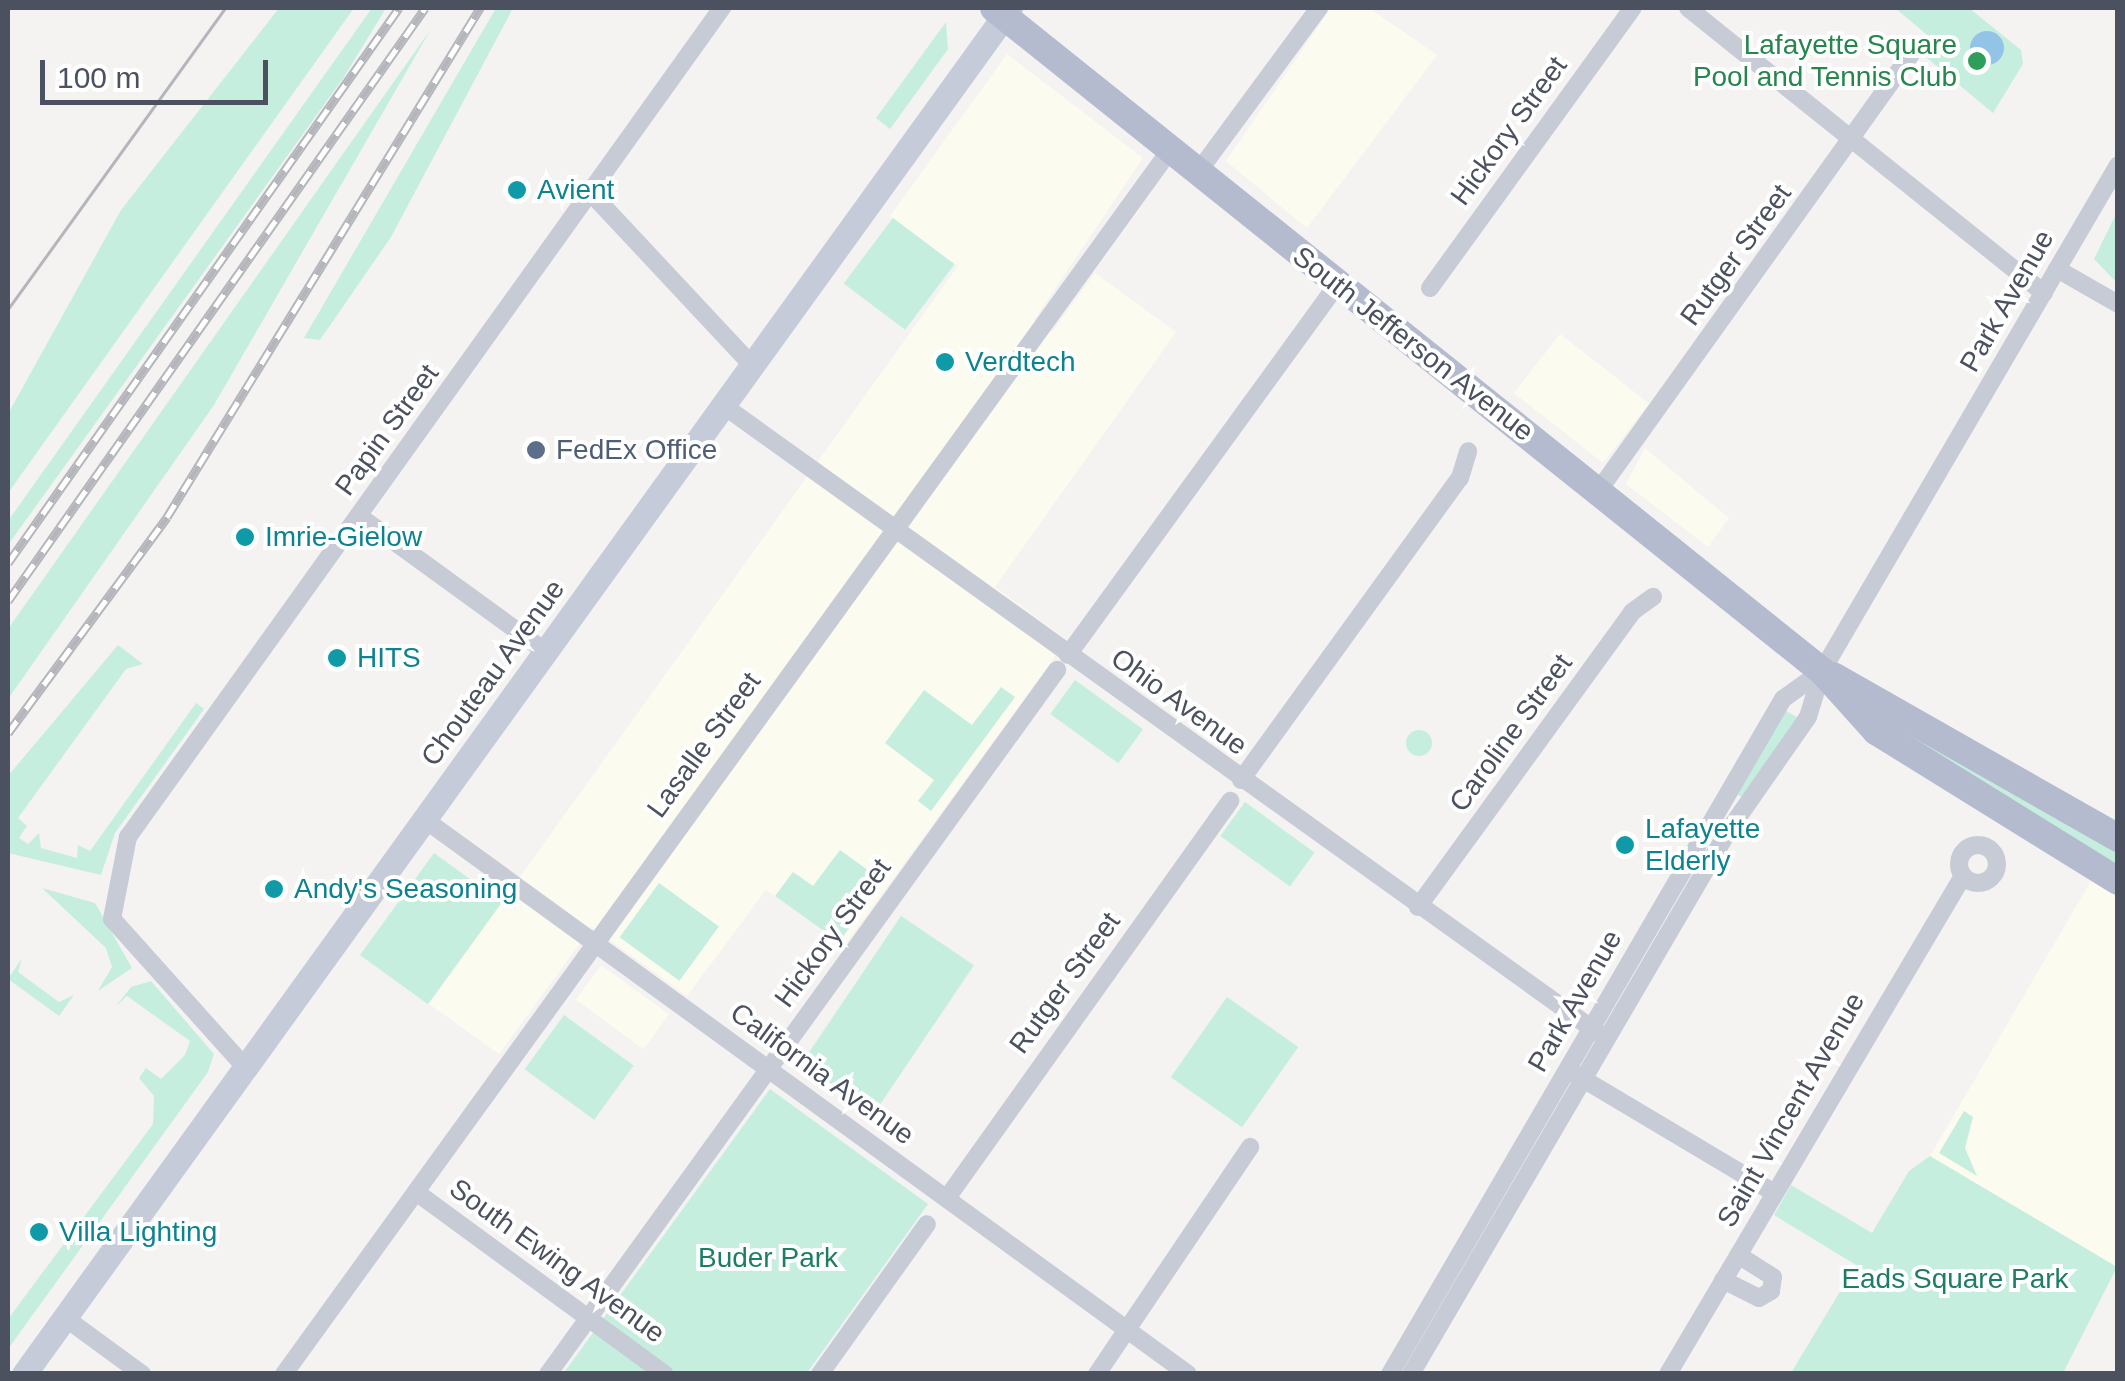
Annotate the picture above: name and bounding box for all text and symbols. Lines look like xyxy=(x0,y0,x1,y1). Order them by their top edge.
place label: Lafayette Square Pool and Tennis Club xyxy=(1692,28,1957,94)
scale bar xyxy=(45,40,272,102)
street label: Hickory Street xyxy=(1444,50,1574,212)
marker: Lafayette Square Pool and Tennis Club xyxy=(1966,50,1988,72)
text: 100 m xyxy=(57,61,140,94)
place label: Avient xyxy=(537,173,614,207)
street label: Rutger Street xyxy=(1673,178,1799,332)
marker: Avient xyxy=(506,179,528,201)
street label: Park Avenue xyxy=(1952,223,2062,379)
street label: South Jefferson Avenue xyxy=(1285,239,1541,449)
place label: Verdtech xyxy=(965,345,1076,379)
marker: Verdtech xyxy=(934,351,956,373)
street label: Papin Street xyxy=(328,358,446,502)
place label: FedEx Office xyxy=(556,433,717,467)
marker: FedEx Office xyxy=(525,439,547,461)
place label: Imrie-Gielow xyxy=(265,520,422,554)
marker: Imrie-Gielow xyxy=(234,526,256,548)
street label: Chouteau Avenue xyxy=(414,573,572,773)
place label: HITS xyxy=(357,641,421,675)
street label: Ohio Avenue xyxy=(1104,641,1254,763)
marker: HITS xyxy=(326,647,348,669)
street label: Caroline Street xyxy=(1443,648,1579,818)
street label: Lasalle Street xyxy=(640,666,768,824)
place label: Lafayette Elderly xyxy=(1645,812,1760,878)
marker: Lafayette Elderly xyxy=(1614,834,1636,856)
street label: Hickory Street xyxy=(768,852,898,1014)
place label: Andy's Seasoning xyxy=(294,872,517,906)
marker: Andy's Seasoning xyxy=(263,878,285,900)
street label: Rutger Street xyxy=(1002,906,1128,1060)
street label: Park Avenue xyxy=(1520,923,1630,1079)
street label: Saint Vincent Avenue xyxy=(1710,986,1872,1234)
street label: California Avenue xyxy=(723,996,921,1152)
street label: South Ewing Avenue xyxy=(442,1171,672,1351)
place label: Villa Lighting xyxy=(59,1215,217,1249)
marker: Villa Lighting xyxy=(28,1221,50,1243)
park label: Buder Park xyxy=(698,1241,838,1275)
park label: Eads Square Park xyxy=(1841,1262,2069,1296)

